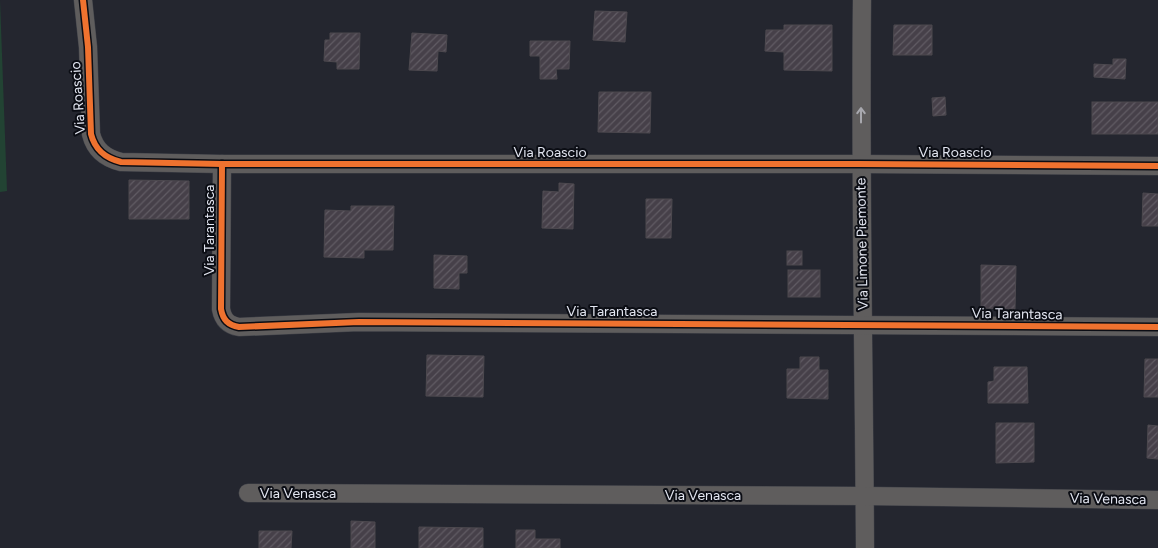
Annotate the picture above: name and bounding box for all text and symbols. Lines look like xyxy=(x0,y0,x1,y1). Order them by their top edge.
street label: Via Roascio xyxy=(67,61,89,135)
one-way arrow xyxy=(856,108,866,124)
street label: Via Roascio xyxy=(513,144,587,161)
street label: Via Roascio xyxy=(918,144,992,161)
street label: Via Limone Piemonte xyxy=(852,177,872,311)
street label: Via Tarantasca xyxy=(201,185,218,275)
street label: Via Tarantasca xyxy=(567,303,657,320)
street label: Via Tarantasca xyxy=(971,305,1063,323)
street label: Via Venasca xyxy=(260,485,336,502)
street label: Via Venasca xyxy=(665,487,741,504)
street label: Via Venasca xyxy=(1070,490,1146,508)

